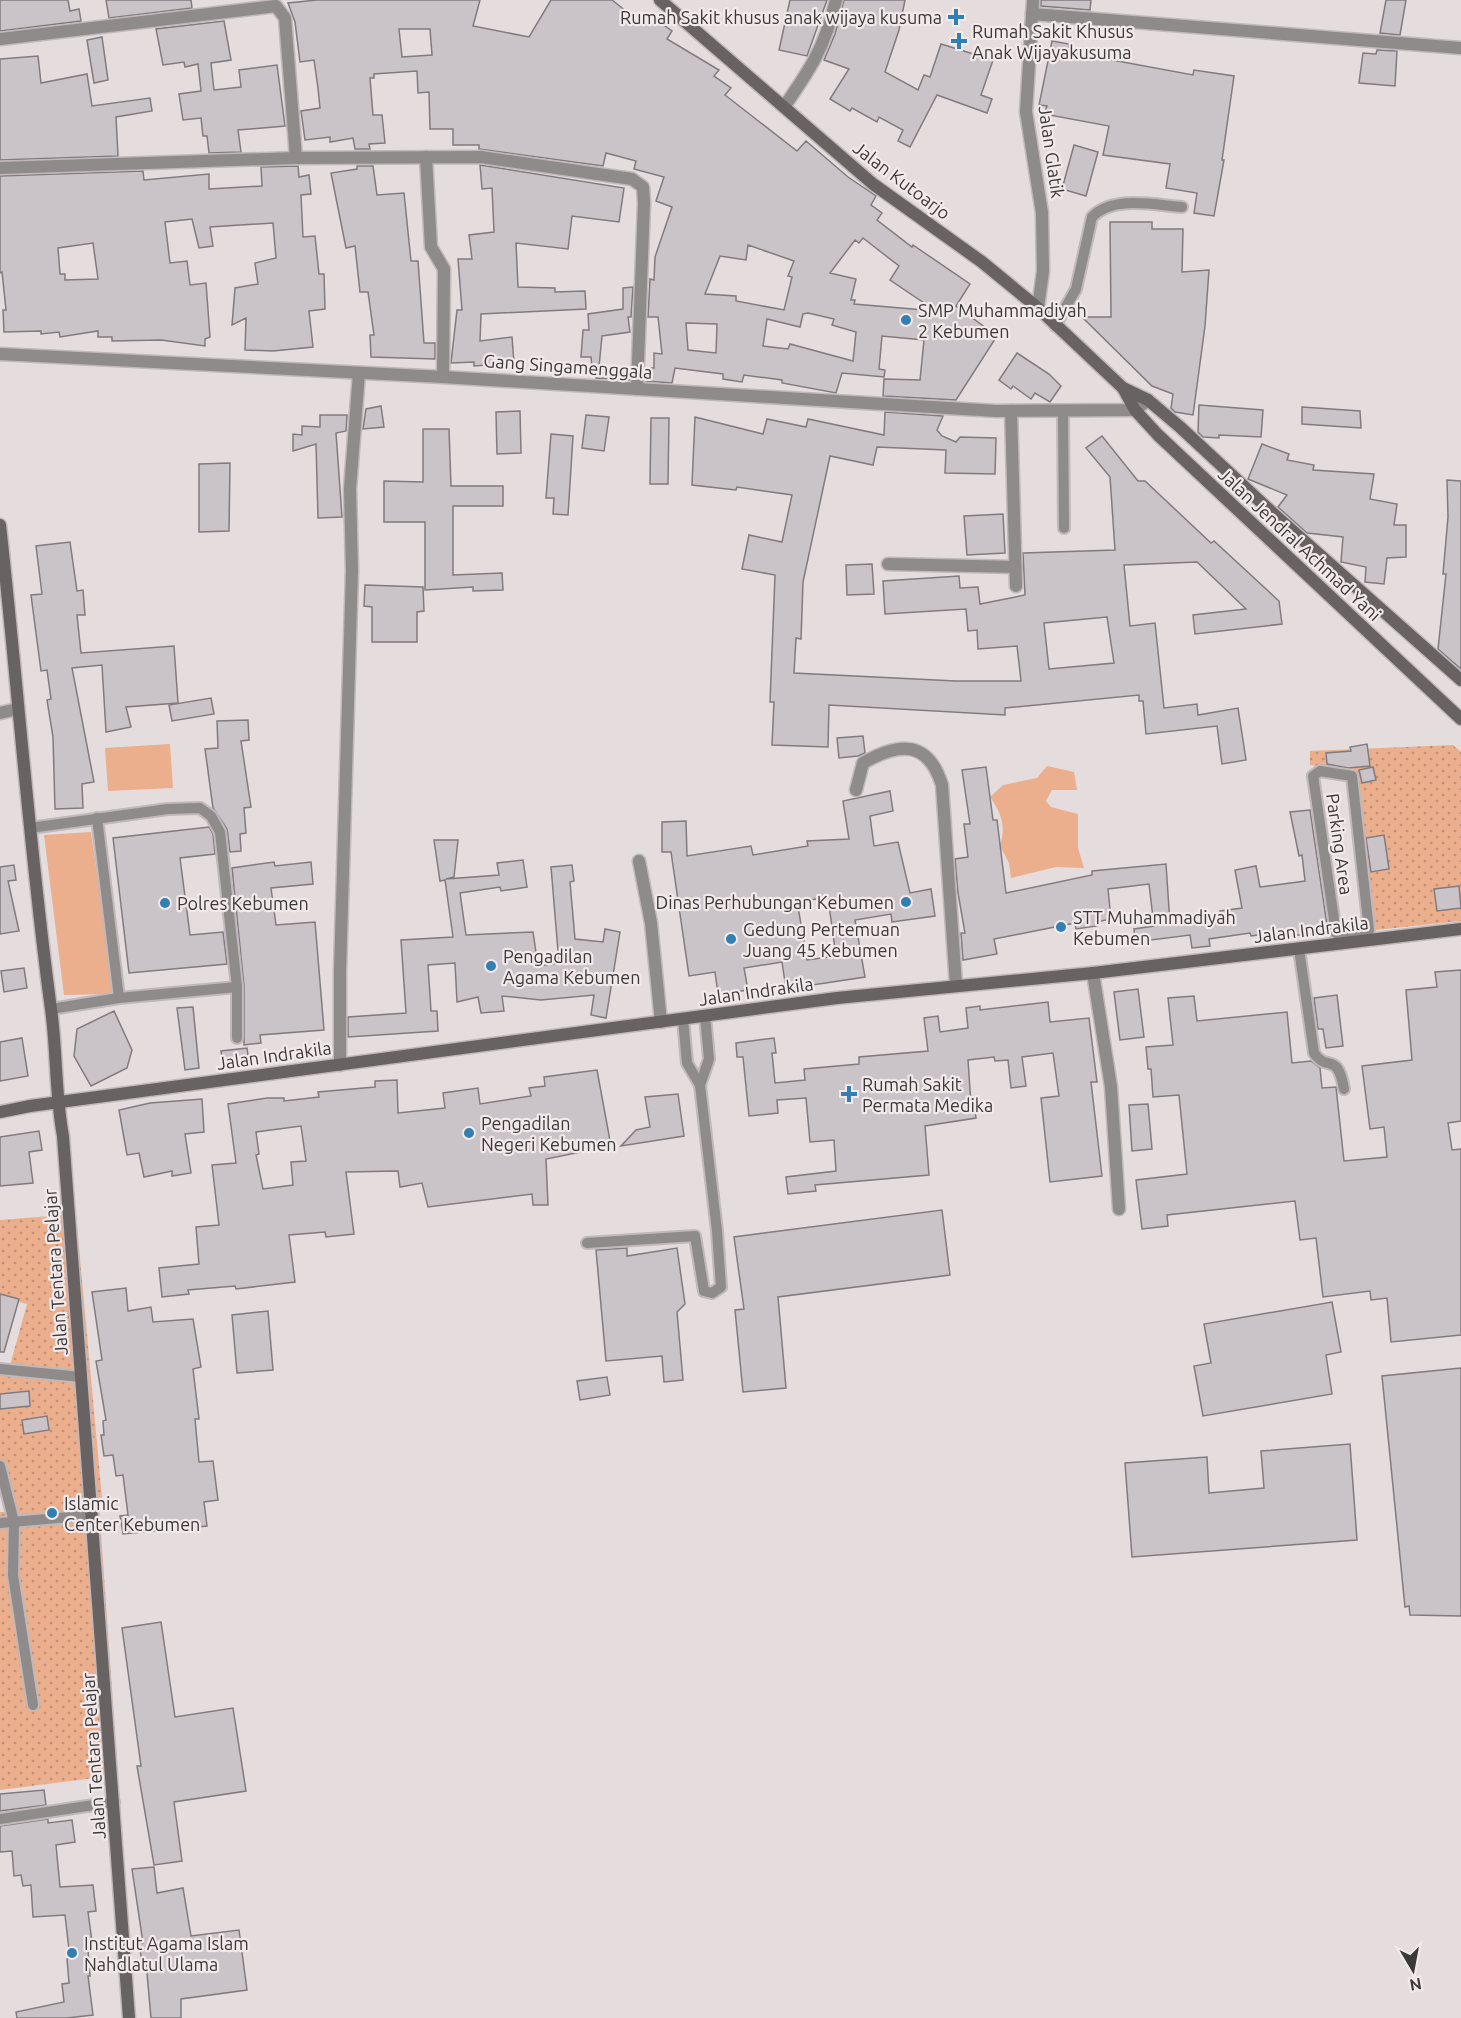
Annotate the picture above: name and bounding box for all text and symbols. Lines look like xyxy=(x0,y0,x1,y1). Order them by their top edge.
place label: Rumah Sakit khusus anak wijaya kusuma xyxy=(620,7,942,27)
marker: Rumah Sakit khusus anak wijaya kusuma xyxy=(947,8,965,26)
place label: Rumah Sakit Khusus Anak Wijayakusuma xyxy=(972,21,1134,62)
marker: Rumah Sakit Khusus Anak Wijayakusuma xyxy=(950,32,968,50)
street label: Jalan Glatik xyxy=(1036,105,1068,199)
street label: Jalan Kutoarjo xyxy=(850,137,954,223)
place label: SMP Muhammadiyah 2 Kebumen xyxy=(918,300,1087,341)
marker: SMP Muhammadiyah 2 Kebumen xyxy=(899,313,913,327)
street label: Gang Singamenggala xyxy=(483,350,653,382)
street label: Jalan Jendral Achmad Yani xyxy=(1215,464,1385,624)
street label: Parking Area xyxy=(1323,792,1357,896)
place label: Dinas Perhubungan Kebumen xyxy=(655,892,894,912)
place label: Polres Kebumen xyxy=(177,893,309,913)
marker: Dinas Perhubungan Kebumen xyxy=(899,895,913,909)
marker: Polres Kebumen xyxy=(158,896,172,910)
place label: STT Muhammadiyah Kebumen xyxy=(1073,907,1236,948)
street label: Jalan Indrakila xyxy=(1252,912,1370,946)
place label: Gedung Pertemuan Juang 45 Kebumen xyxy=(743,919,900,960)
marker: STT Muhammadiyah Kebumen xyxy=(1054,920,1068,934)
marker: Gedung Pertemuan Juang 45 Kebumen xyxy=(724,932,738,946)
place label: Pengadilan Agama Kebumen xyxy=(503,946,640,987)
marker: Pengadilan Agama Kebumen xyxy=(484,959,498,973)
street label: Jalan Indrakila xyxy=(697,973,815,1009)
street label: Jalan Indrakila xyxy=(215,1037,333,1073)
place label: Rumah Sakit Permata Medika xyxy=(862,1074,993,1115)
marker: Rumah Sakit Permata Medika xyxy=(840,1085,858,1103)
place label: Pengadilan Negeri Kebumen xyxy=(481,1113,617,1154)
marker: Pengadilan Negeri Kebumen xyxy=(462,1126,476,1140)
street label: Jalan Tentara Pelajar xyxy=(39,1188,71,1356)
place label: Islamic Center Kebumen xyxy=(64,1493,200,1534)
marker: Islamic Center Kebumen xyxy=(45,1506,59,1520)
street label: Jalan Tentara Pelajar xyxy=(77,1672,109,1840)
place label: Institut Agama Islam Nahdlatul Ulama xyxy=(84,1933,249,1974)
north arrow xyxy=(1383,1940,1443,2000)
marker: Institut Agama Islam Nahdlatul Ulama xyxy=(65,1946,79,1960)
text: N xyxy=(1408,1975,1423,1995)

